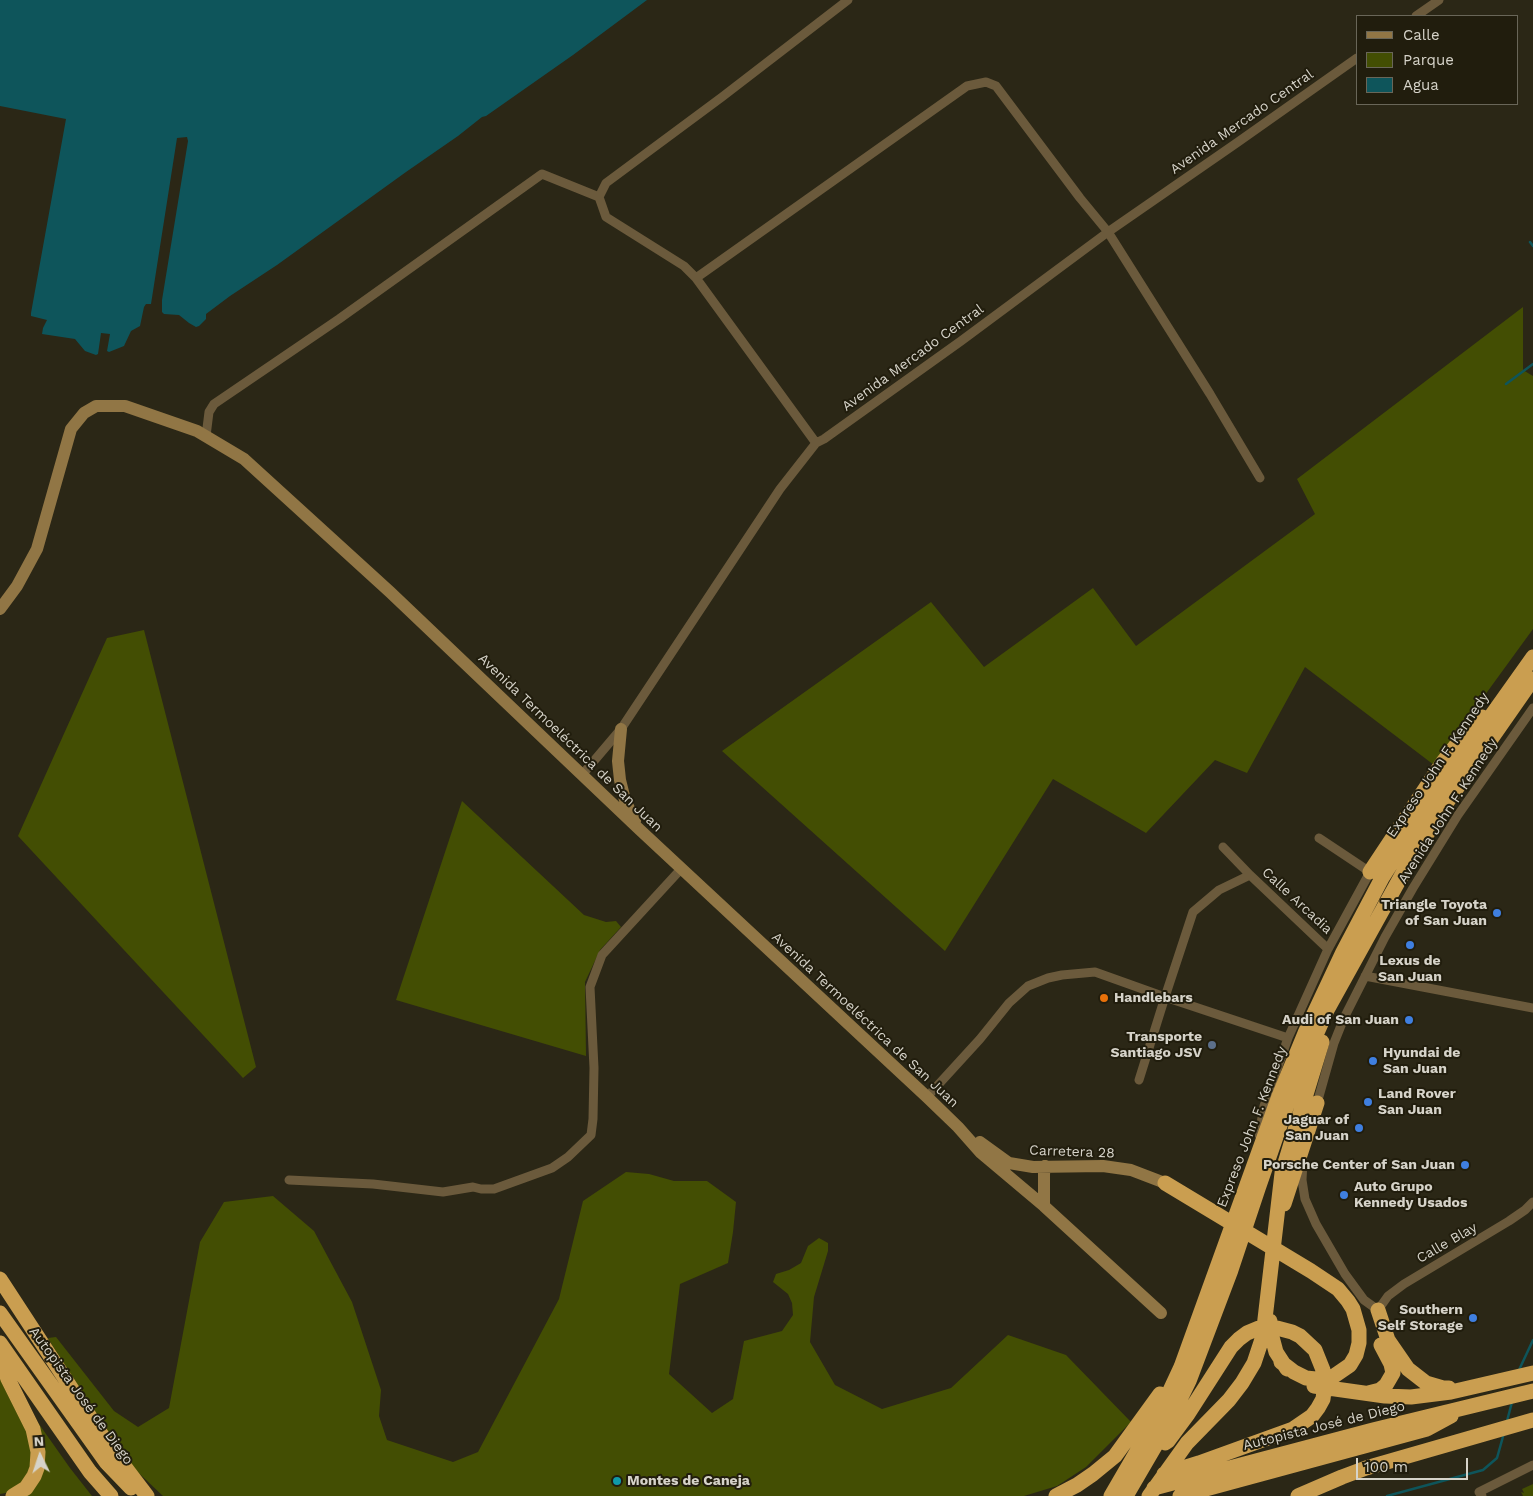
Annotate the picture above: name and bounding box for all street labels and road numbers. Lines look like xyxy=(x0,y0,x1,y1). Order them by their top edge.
street label: Avenida Mercado Central xyxy=(1167,66,1317,178)
street label: Avenida Mercado Central xyxy=(839,301,987,415)
street label: Avenida Termoeléctrica de San Juan xyxy=(474,650,666,836)
street label: Expreso John F. Kennedy xyxy=(1383,689,1493,841)
street label: Avenida John F. Kennedy xyxy=(1395,735,1501,887)
street label: Calle Arcadia xyxy=(1258,864,1336,938)
street label: Avenida Termoeléctrica de San Juan xyxy=(768,929,962,1111)
street label: Expreso John F. Kennedy xyxy=(1213,1044,1291,1210)
street label: Carretera 28 xyxy=(1029,1142,1115,1162)
street label: Calle Blay xyxy=(1414,1219,1480,1267)
street label: Autopista José de Diego xyxy=(25,1324,137,1468)
street label: Autopista José de Diego xyxy=(1241,1398,1407,1454)

